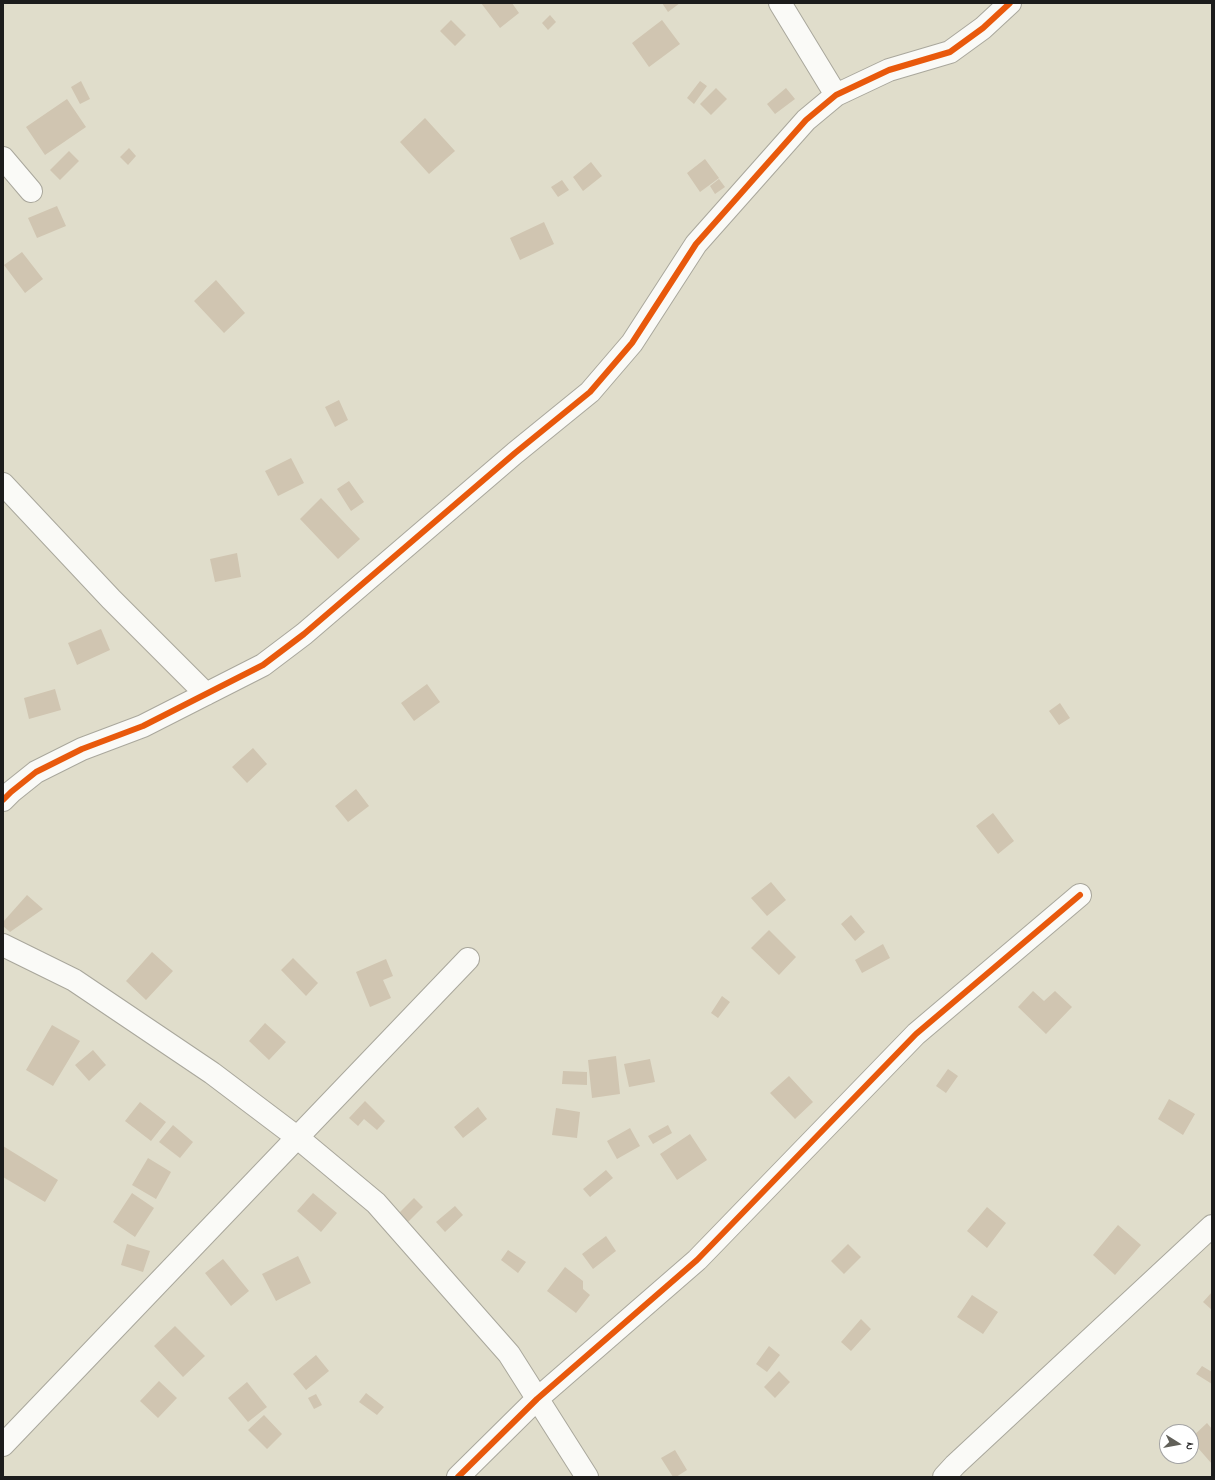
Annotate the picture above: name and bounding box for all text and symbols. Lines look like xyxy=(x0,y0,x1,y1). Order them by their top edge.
north arrow xyxy=(1159,1424,1199,1464)
text: N xyxy=(1181,1441,1198,1451)

